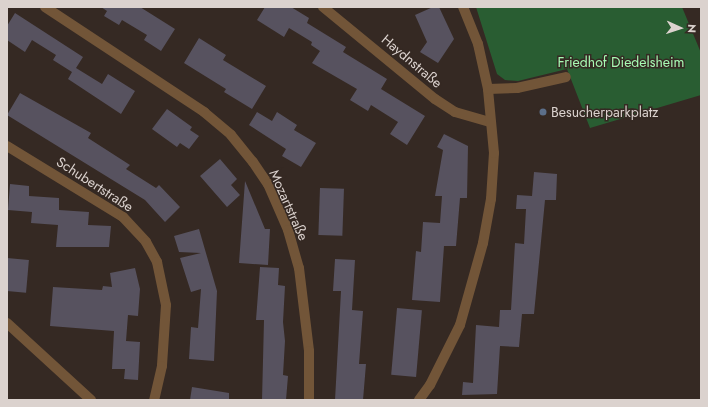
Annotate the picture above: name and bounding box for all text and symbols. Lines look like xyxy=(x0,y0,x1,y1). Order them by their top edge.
north arrow xyxy=(660,8,700,48)
text: N xyxy=(684,24,700,33)
street label: Haydnstraße xyxy=(378,31,446,91)
park label: Friedhof Diedelsheim xyxy=(557,54,685,70)
place label: Besucherparkplatz xyxy=(551,104,658,120)
marker: Besucherparkplatz xyxy=(538,107,548,117)
street label: Schubertstraße xyxy=(53,153,137,215)
street label: Mozartstraße xyxy=(266,167,312,243)

